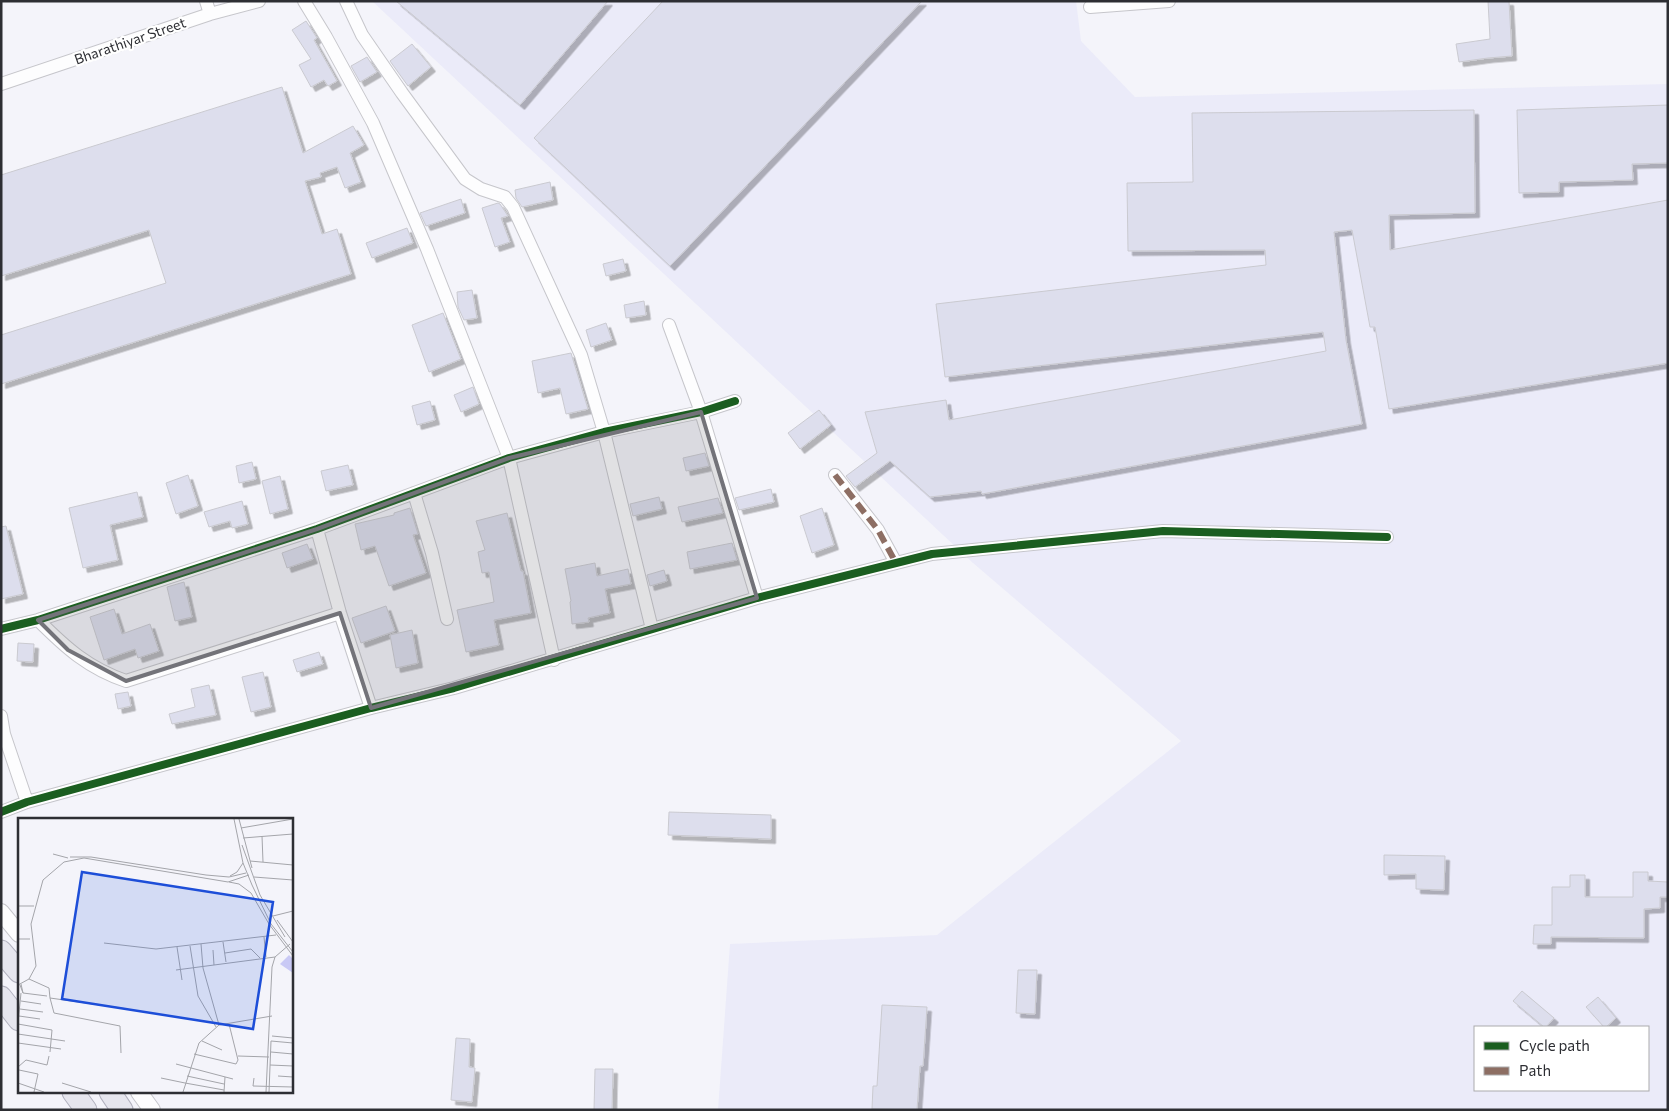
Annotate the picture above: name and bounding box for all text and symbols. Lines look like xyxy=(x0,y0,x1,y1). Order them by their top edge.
street label: Bharathiyar Street xyxy=(72,13,188,68)
inset map xyxy=(18,818,292,1094)
legend xyxy=(1474,1026,1649,1091)
text: Cycle path xyxy=(1519,1036,1590,1054)
text: Path xyxy=(1519,1061,1551,1079)

